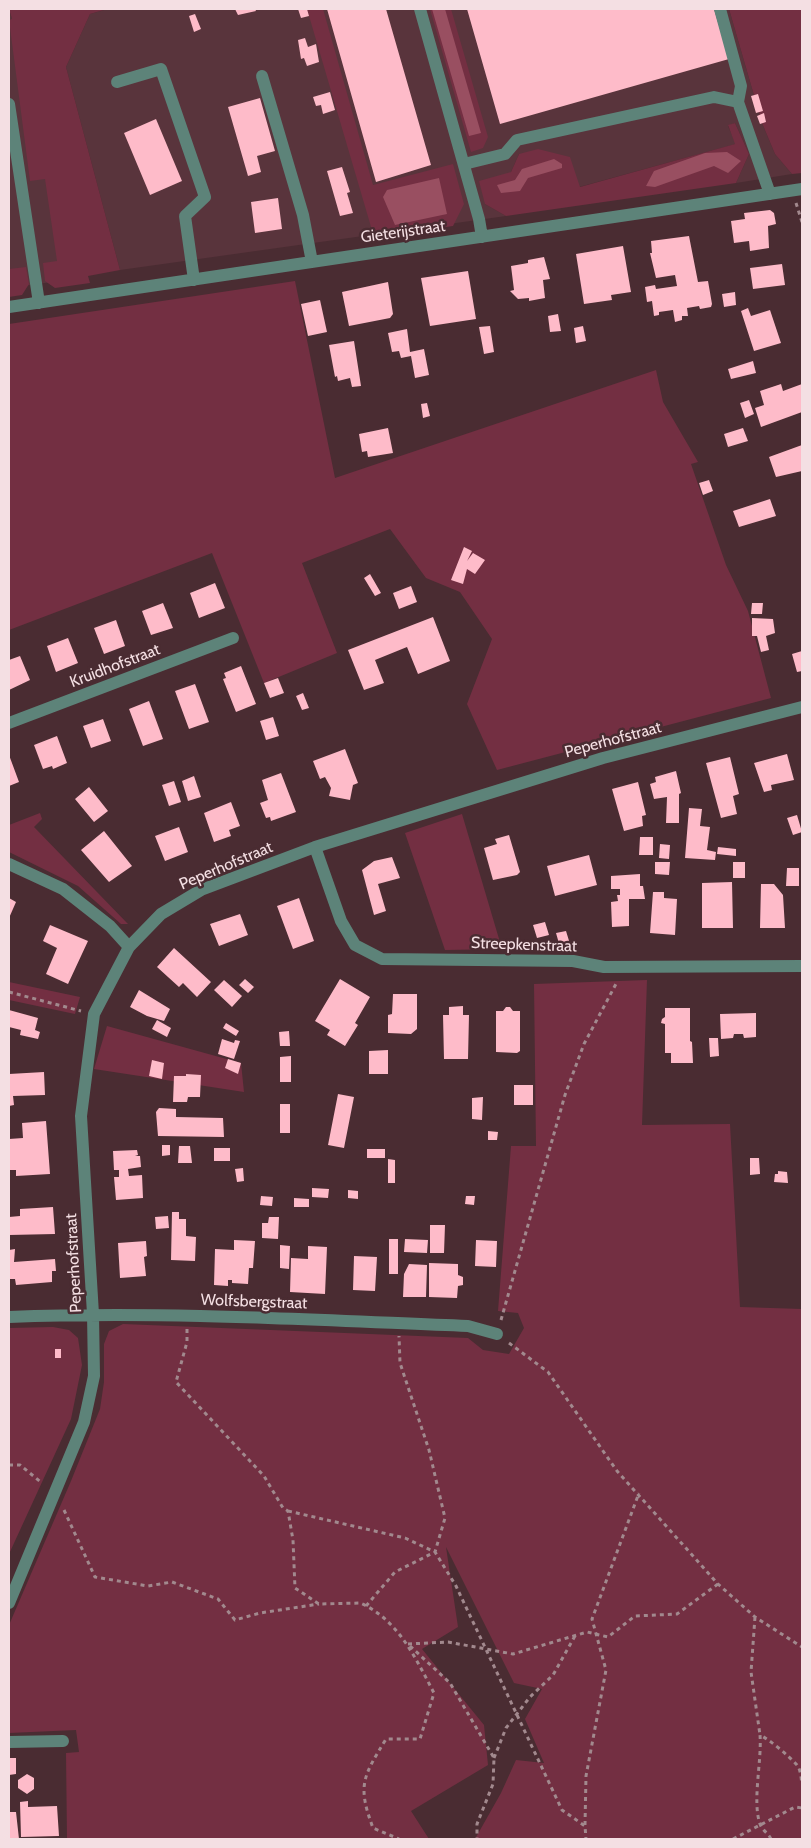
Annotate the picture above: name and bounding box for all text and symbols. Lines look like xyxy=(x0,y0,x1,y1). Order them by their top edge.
street label: Gieterijstraat xyxy=(360,217,446,247)
street label: Kruidhofstraat xyxy=(67,640,163,692)
street label: Peperhofstraat xyxy=(562,718,664,762)
street label: Peperhofstraat xyxy=(176,838,276,894)
street label: Streepkenstraat xyxy=(471,934,577,956)
street label: Peperhofstraat xyxy=(62,1213,86,1313)
street label: Wolfsbergstraat xyxy=(200,1291,308,1313)

